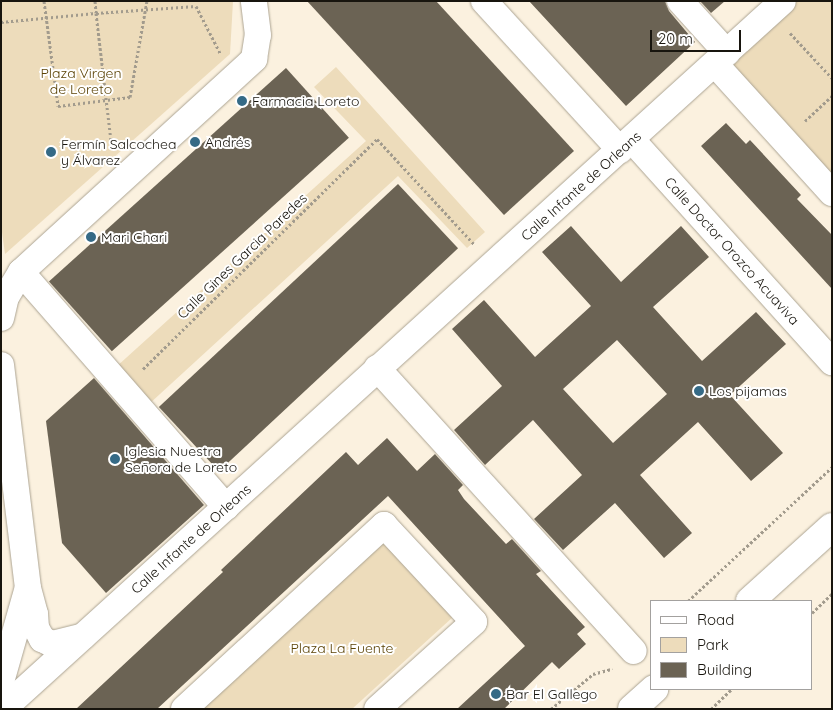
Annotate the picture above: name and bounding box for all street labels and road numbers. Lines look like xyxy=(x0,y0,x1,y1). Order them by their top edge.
street label: Calle Infante de Orleans xyxy=(517,128,645,244)
street label: Calle Doctor Orozco Acuaviva xyxy=(661,174,803,328)
street label: Calle Gines Garcia Paredes xyxy=(174,190,310,322)
street label: Calle Infante de Orleans xyxy=(127,481,255,597)

